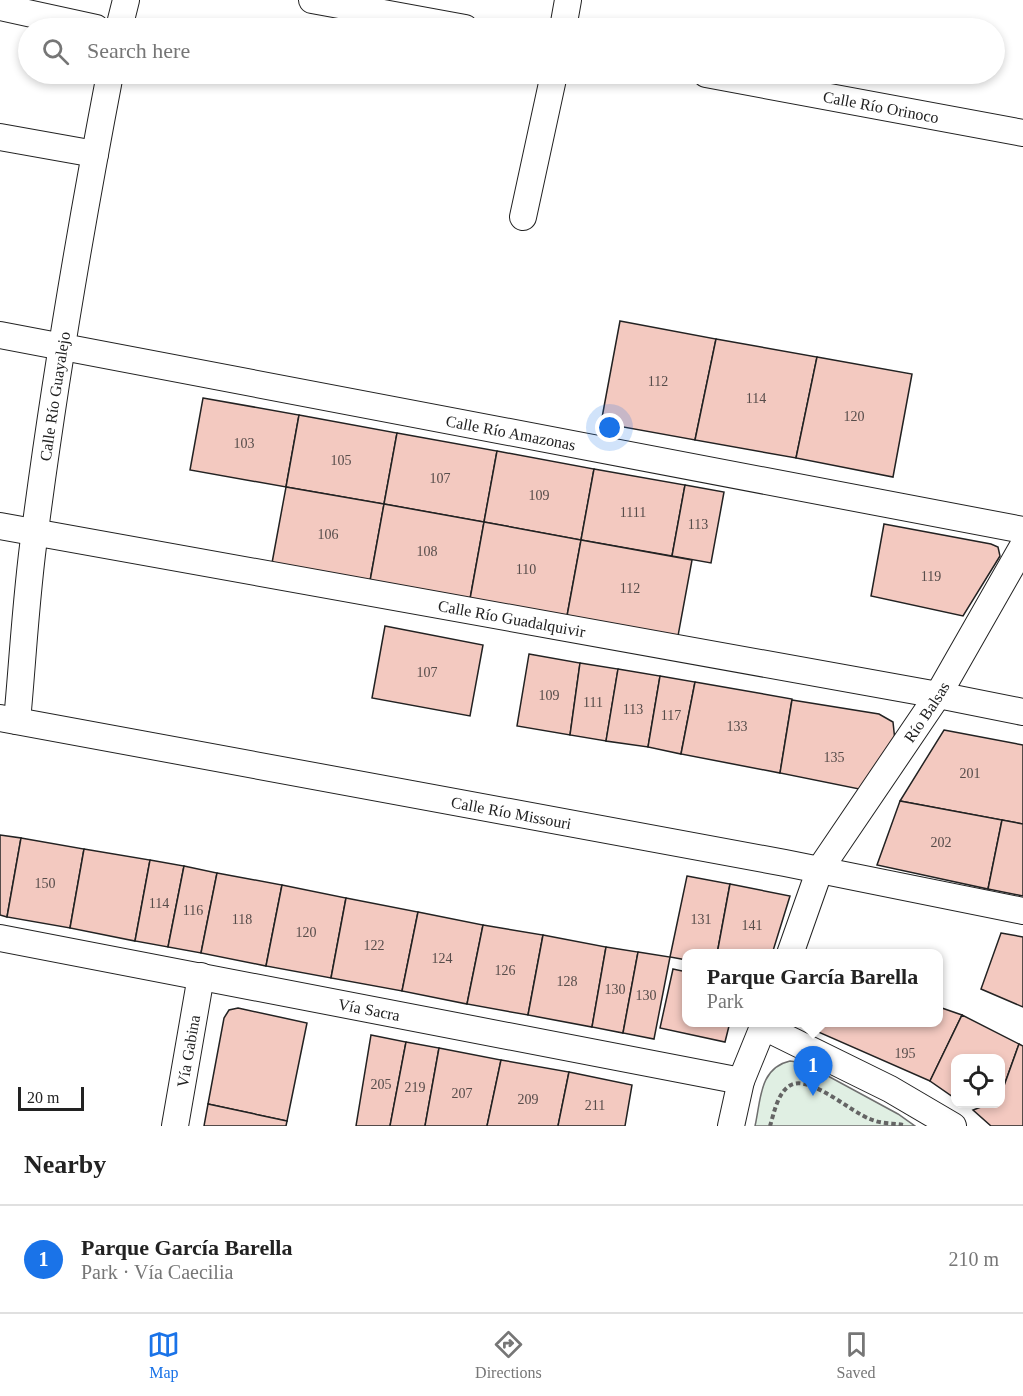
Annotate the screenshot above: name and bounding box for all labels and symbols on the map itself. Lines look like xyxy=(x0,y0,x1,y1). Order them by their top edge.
street label: Calle Río Orinoco xyxy=(822,88,940,126)
street label: Calle Río Guayalejo xyxy=(37,330,73,462)
house number: 112 xyxy=(648,374,668,389)
house number: 114 xyxy=(746,391,766,406)
house number: 120 xyxy=(844,409,865,424)
street label: Calle Río Amazonas xyxy=(444,412,577,454)
your location xyxy=(595,413,624,442)
house number: 103 xyxy=(234,436,255,451)
house number: 105 xyxy=(331,453,352,468)
house number: 107 xyxy=(430,471,451,486)
house number: 109 xyxy=(529,488,550,503)
house number: 1111 xyxy=(620,505,646,520)
house number: 113 xyxy=(688,517,708,532)
house number: 106 xyxy=(318,527,339,542)
house number: 108 xyxy=(417,544,438,559)
house number: 110 xyxy=(516,562,536,577)
house number: 119 xyxy=(921,569,941,584)
house number: 112 xyxy=(620,581,640,596)
street label: Calle Río Guadalquivir xyxy=(437,597,587,640)
house number: 107 xyxy=(417,665,438,680)
street label: Río Balsas xyxy=(901,679,953,745)
house number: 109 xyxy=(539,688,560,703)
house number: 111 xyxy=(583,695,603,710)
house number: 113 xyxy=(623,702,643,717)
house number: 117 xyxy=(661,708,681,723)
house number: 133 xyxy=(727,719,748,734)
house number: 135 xyxy=(824,750,845,765)
house number: 201 xyxy=(960,766,981,781)
street label: Calle Río Missouri xyxy=(450,794,573,832)
house number: 202 xyxy=(931,835,952,850)
house number: 150 xyxy=(35,876,56,891)
house number: 114 xyxy=(149,896,169,911)
house number: 116 xyxy=(183,903,203,918)
house number: 118 xyxy=(232,912,252,927)
house number: 131 xyxy=(691,912,712,927)
house number: 141 xyxy=(742,918,763,933)
house number: 120 xyxy=(296,925,317,940)
house number: 122 xyxy=(364,938,385,953)
house number: 124 xyxy=(432,951,453,966)
house number: 126 xyxy=(495,963,516,978)
house number: 128 xyxy=(557,974,578,989)
house number: 130 xyxy=(605,982,626,997)
house number: 130 xyxy=(636,988,657,1003)
street label: Vía Sacra xyxy=(337,995,401,1024)
street label: Vía Gabina xyxy=(174,1014,203,1089)
pin: 1 xyxy=(794,1046,832,1096)
house number: 195 xyxy=(895,1046,916,1061)
house number: 205 xyxy=(371,1077,392,1092)
house number: 219 xyxy=(405,1080,426,1095)
scale bar xyxy=(18,1084,84,1112)
house number: 207 xyxy=(452,1086,473,1101)
house number: 209 xyxy=(518,1092,539,1107)
house number: 211 xyxy=(585,1098,605,1113)

